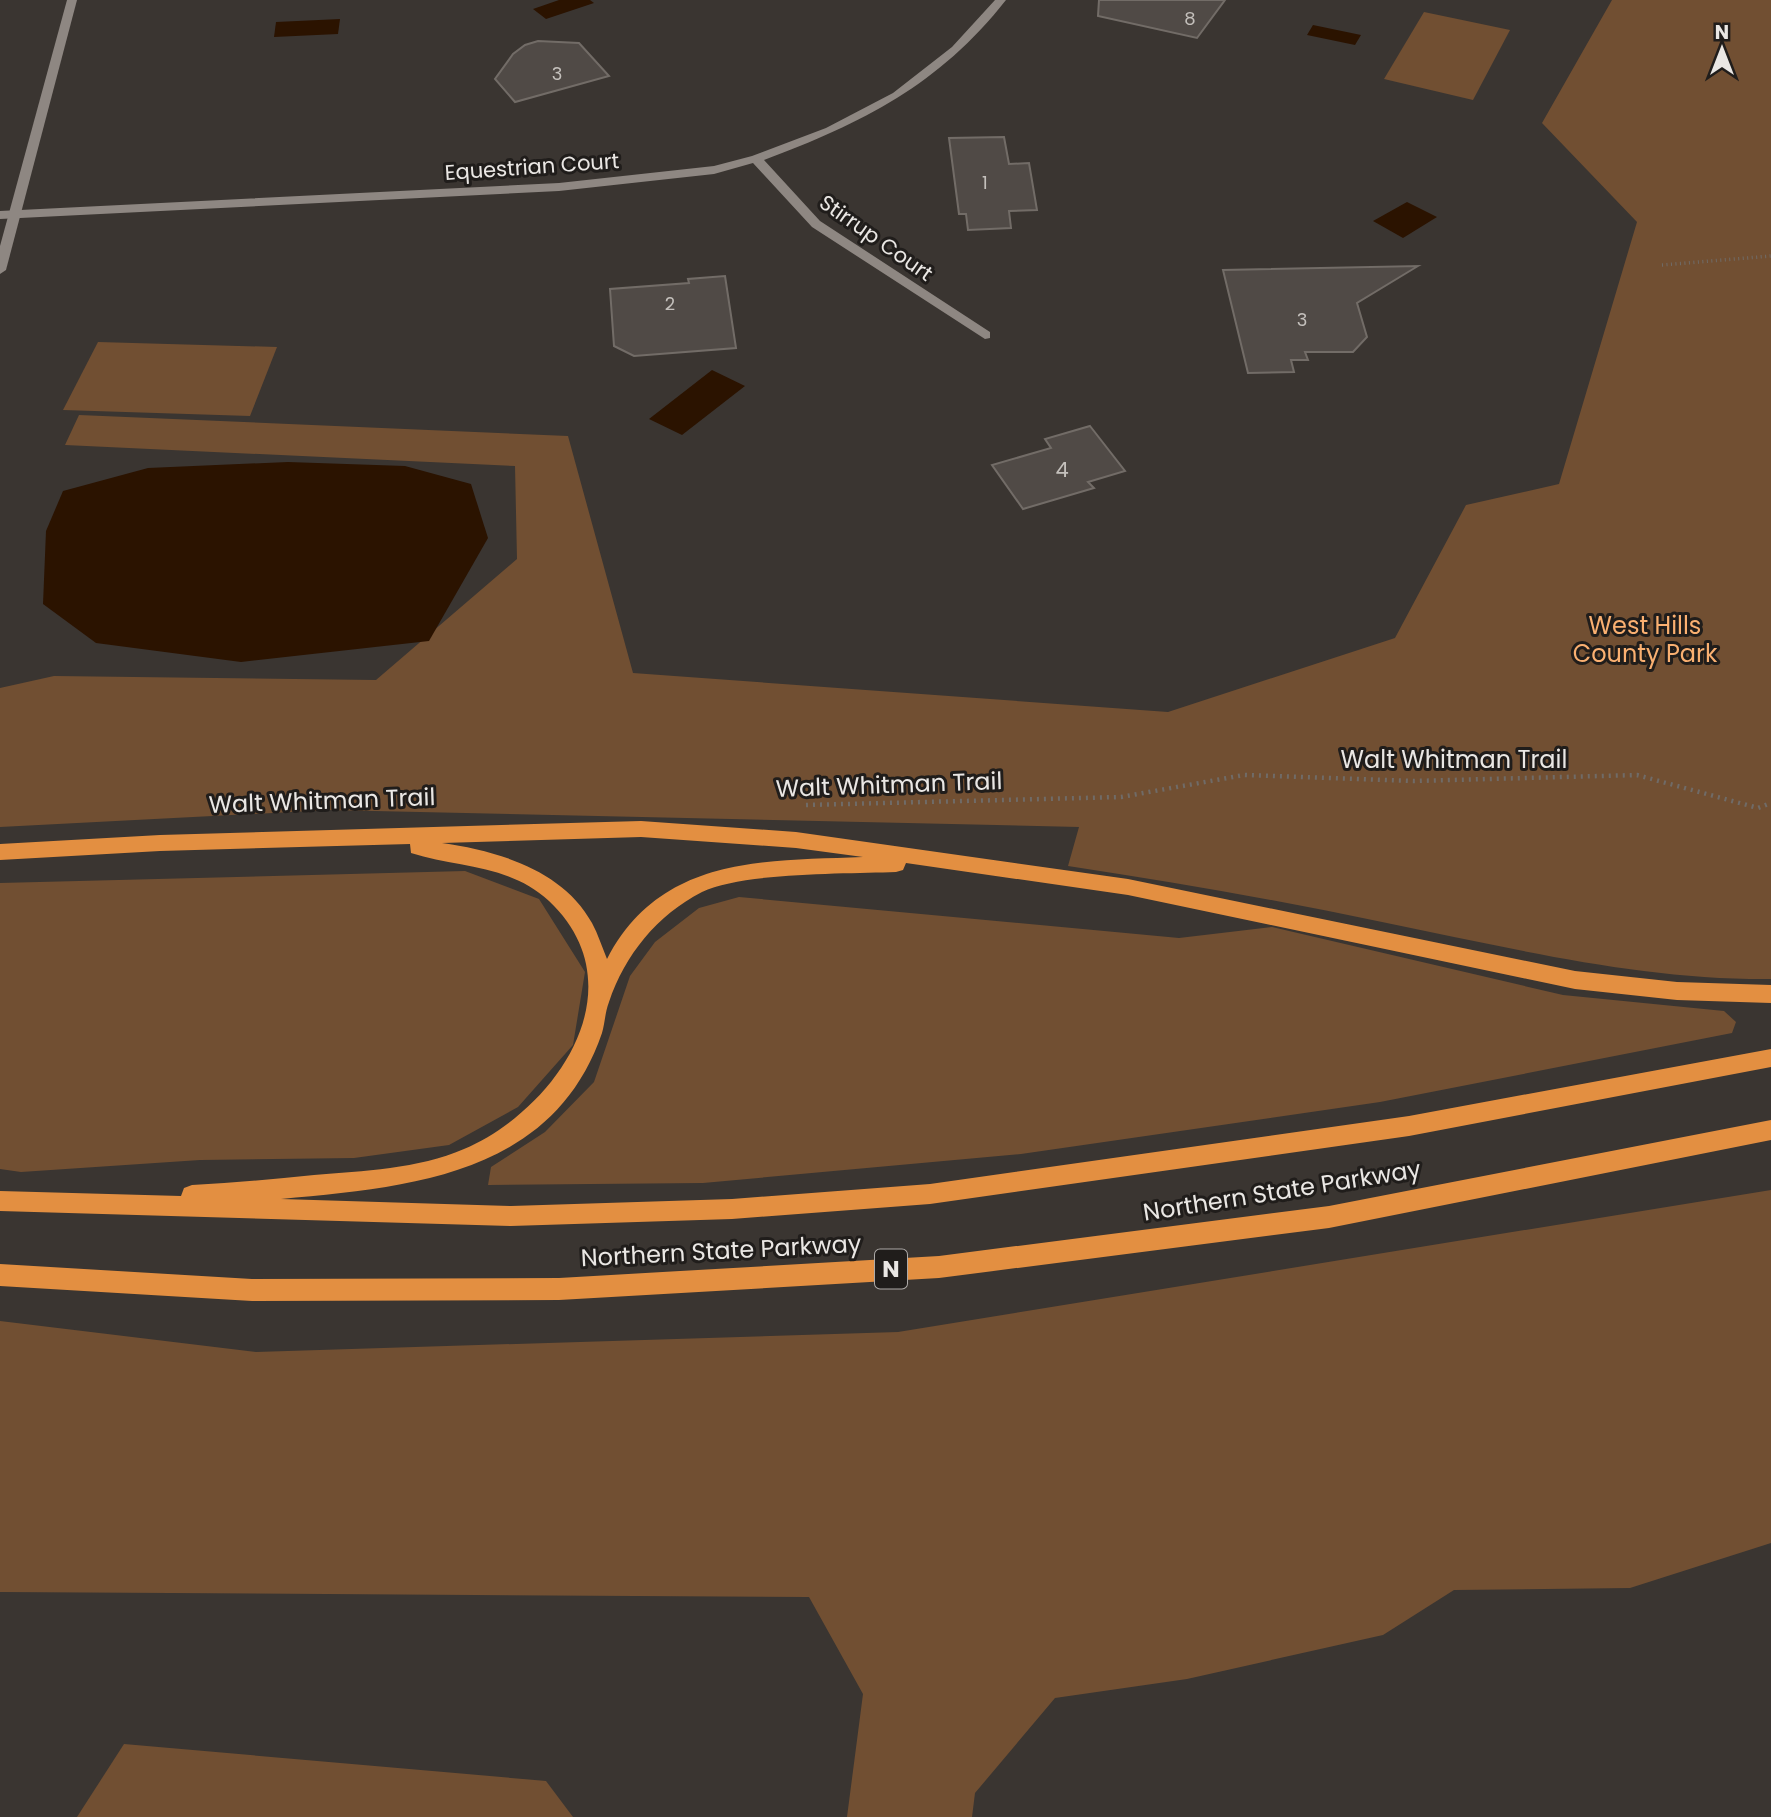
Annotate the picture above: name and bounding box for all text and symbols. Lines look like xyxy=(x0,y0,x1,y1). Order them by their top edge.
house number: 8 xyxy=(1184,6,1196,31)
north arrow xyxy=(1687,14,1757,84)
text: N xyxy=(1715,19,1729,46)
house number: 3 xyxy=(552,61,562,86)
street label: Equestrian Court xyxy=(444,146,620,187)
house number: 1 xyxy=(982,170,988,195)
street label: Stirrup Court xyxy=(814,188,939,288)
house number: 2 xyxy=(665,291,675,316)
house number: 3 xyxy=(1297,307,1307,332)
house number: 4 xyxy=(1055,455,1069,484)
park label: West Hills County Park xyxy=(1573,609,1718,670)
street label: Walt Whitman Trail xyxy=(1341,743,1567,776)
street label: Walt Whitman Trail xyxy=(775,764,1003,805)
street label: Walt Whitman Trail xyxy=(208,780,436,821)
street label: Northern State Parkway xyxy=(1141,1152,1424,1229)
street label: Northern State Parkway xyxy=(580,1227,863,1274)
road number: N xyxy=(875,1250,907,1288)

